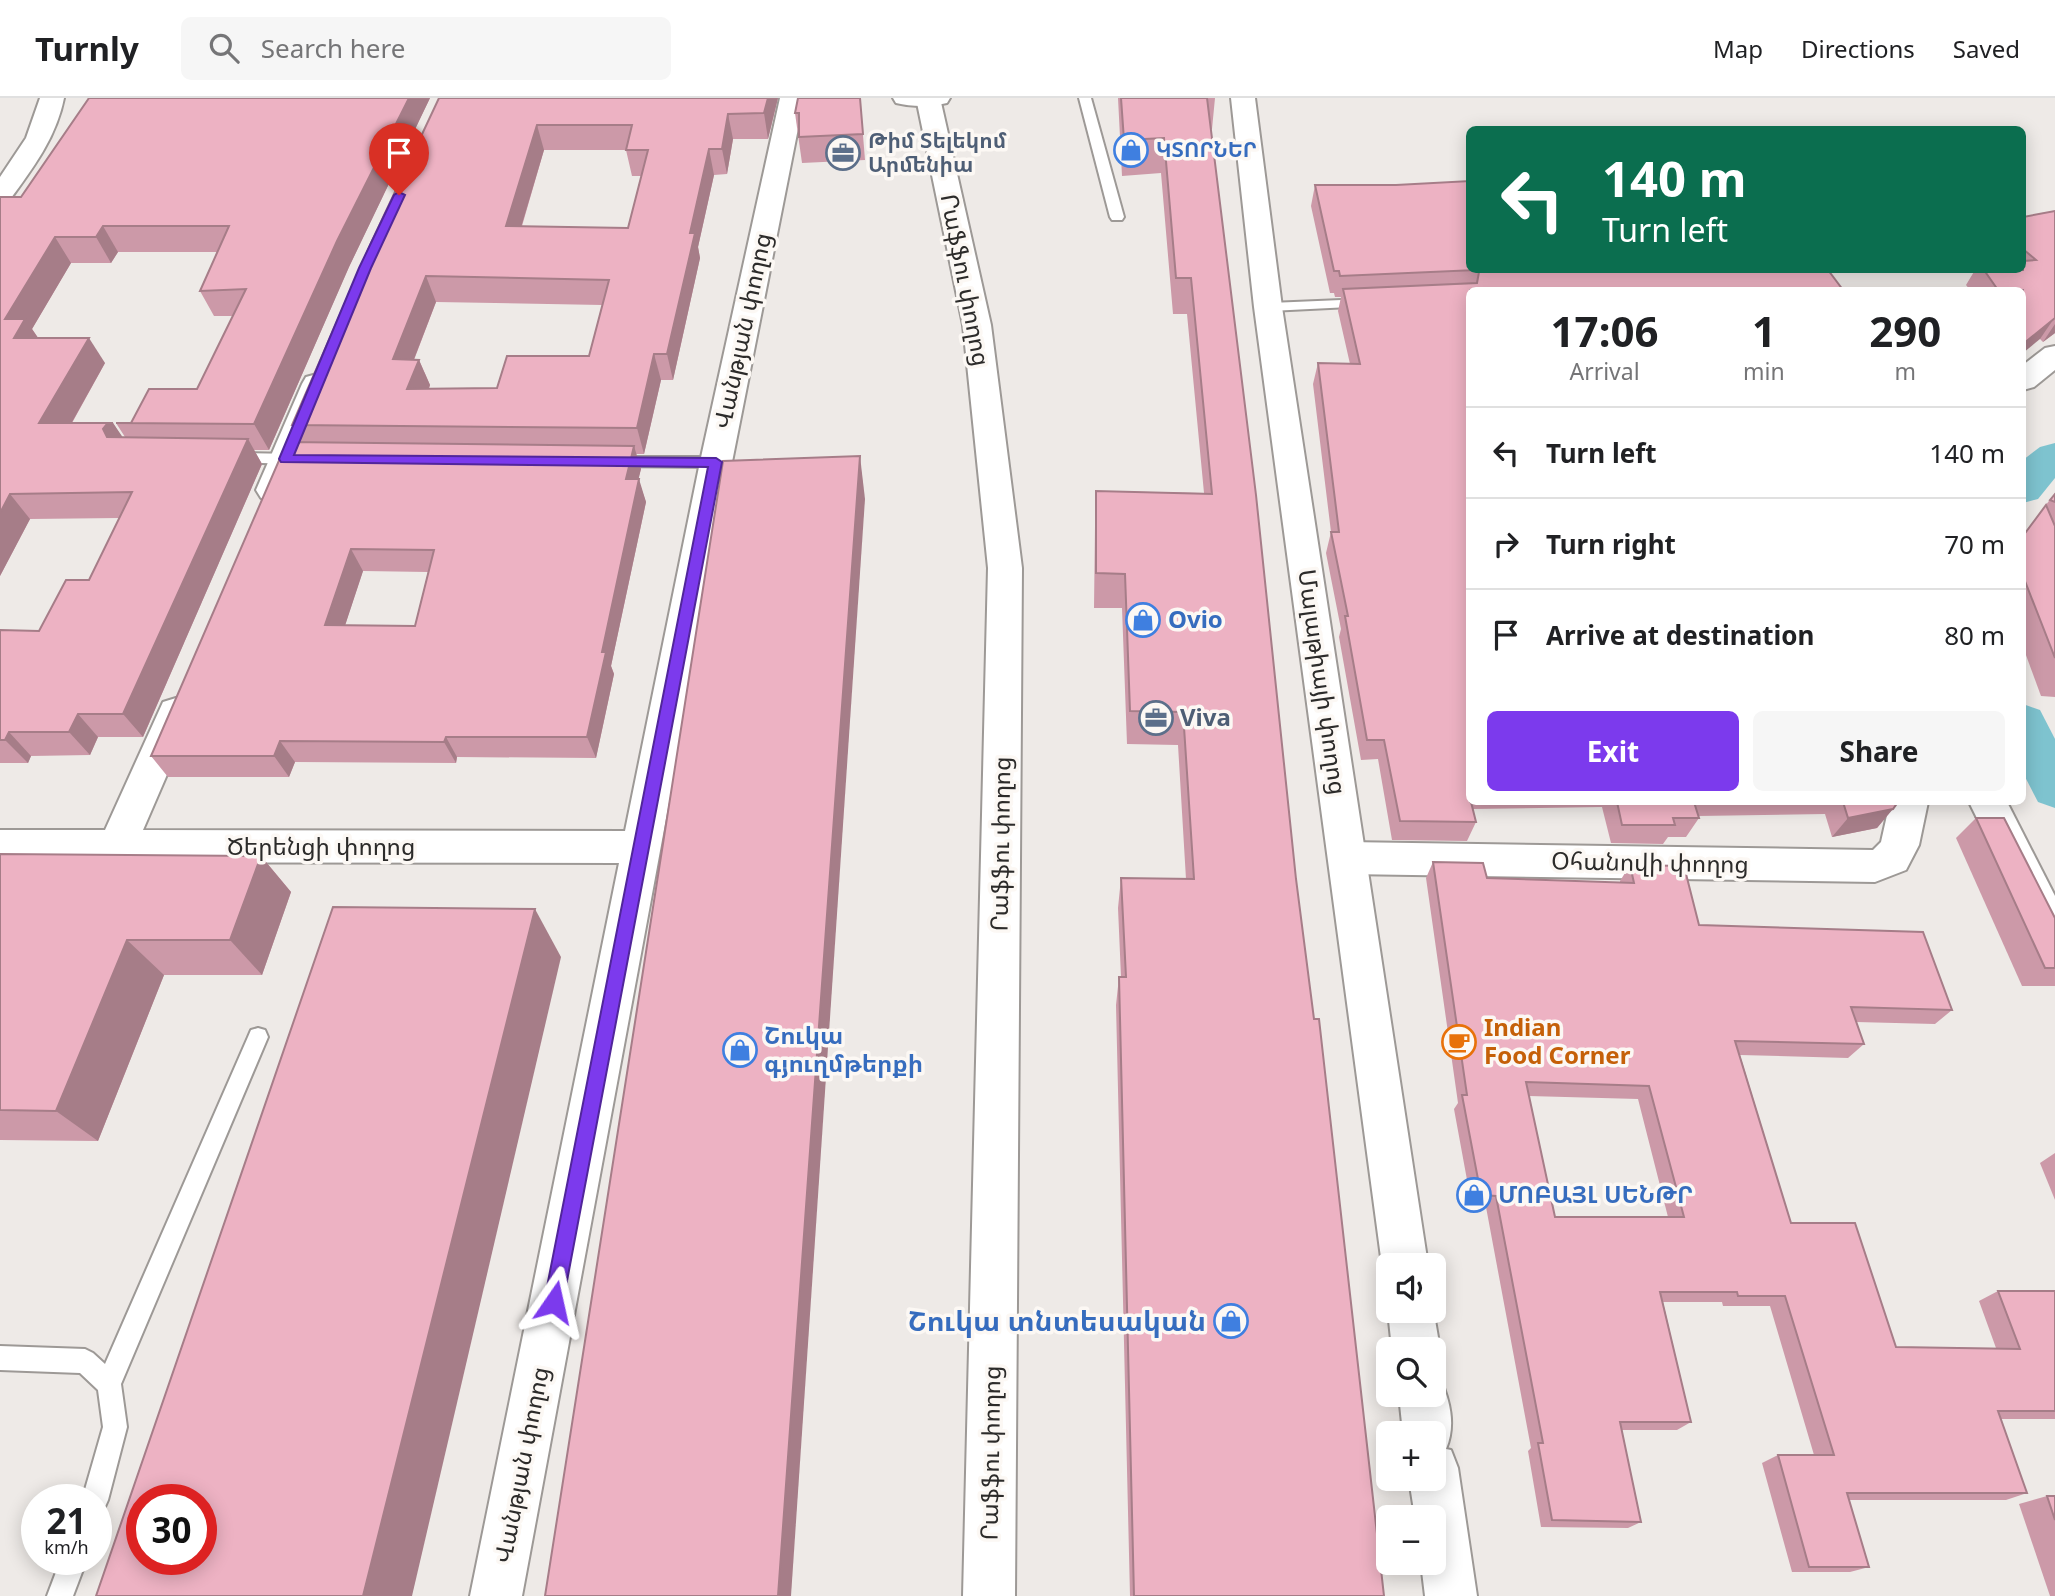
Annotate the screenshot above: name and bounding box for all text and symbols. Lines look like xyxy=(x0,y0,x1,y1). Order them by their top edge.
search box xyxy=(181,17,671,80)
text: Turnly xyxy=(35,26,139,71)
icon: search xyxy=(205,29,243,67)
text: Search here xyxy=(261,30,405,66)
text: Map xyxy=(1713,32,1763,65)
text: Directions xyxy=(1801,32,1915,65)
text: Saved xyxy=(1953,32,2020,65)
pin xyxy=(369,123,429,195)
place label: Թիմ Տելեկոմ Արմենիա xyxy=(868,126,1007,178)
shop icon: ԿՏՈՐՆԵՐ xyxy=(1112,131,1150,169)
icon: arrive xyxy=(380,134,418,172)
office icon: Թիմ Տելեկոմ Արմենիա xyxy=(824,134,862,172)
place label: ԿՏՈՐՆԵՐ xyxy=(1156,135,1257,163)
text: 140 m xyxy=(1602,145,1747,211)
icon: left xyxy=(1487,154,1578,245)
street label: Րաֆֆու փողոց xyxy=(934,191,999,369)
text: Turn left xyxy=(1602,208,1728,251)
street label: Վանթյան փողոց xyxy=(705,230,778,432)
text: 17:06 xyxy=(1551,302,1658,359)
text: 1 xyxy=(1752,302,1776,359)
text: 290 xyxy=(1869,302,1941,359)
text: Arrival xyxy=(1569,355,1640,387)
text: min xyxy=(1743,355,1785,387)
text: m xyxy=(1895,355,1916,387)
icon: left xyxy=(1487,434,1525,472)
text: Turn left xyxy=(1546,435,1657,471)
text: 140 m xyxy=(1929,435,2005,471)
icon: right xyxy=(1487,525,1525,563)
text: Turn right xyxy=(1546,526,1676,562)
text: 70 m xyxy=(1944,526,2005,562)
street label: Մալաթիայի փողոց xyxy=(1291,567,1356,797)
shop icon: Ovio xyxy=(1124,601,1162,639)
place label: Ovio xyxy=(1168,602,1223,635)
icon: arrive xyxy=(1487,616,1525,654)
text: Arrive at destination xyxy=(1546,617,1815,653)
text: 80 m xyxy=(1944,617,2005,653)
office icon: Viva xyxy=(1137,699,1175,737)
place label: Viva xyxy=(1180,700,1231,733)
button: Exit xyxy=(1487,711,1739,791)
button: Share xyxy=(1753,711,2005,791)
street label: Րաֆֆու փողոց xyxy=(981,756,1018,932)
street label: Ծերենցի փողոց xyxy=(227,829,415,862)
street label: Օհանովի փողոց xyxy=(1551,843,1749,880)
place label: Indian Food Corner xyxy=(1484,1010,1631,1071)
place label: Շուկա գյուղմթերքի xyxy=(764,1018,923,1079)
cafe icon: Indian Food Corner xyxy=(1440,1023,1478,1061)
shop icon: Շուկա գյուղմթերքի xyxy=(721,1031,759,1069)
shop icon: ՄՈԲԱՅԼ ՍԵՆԹՐ xyxy=(1455,1176,1493,1214)
place label: ՄՈԲԱՅԼ ՍԵՆԹՐ xyxy=(1498,1177,1693,1210)
map controls xyxy=(1376,1253,1446,1575)
button: sound xyxy=(1376,1253,1446,1323)
position arrow xyxy=(517,1265,591,1339)
place label: Շուկա տնտեսական xyxy=(908,1301,1206,1339)
shop icon: Շուկա տնտեսական xyxy=(1212,1302,1250,1340)
button: search xyxy=(1376,1337,1446,1407)
street label: Վանթյան փողոց xyxy=(485,1364,556,1566)
street label: Րաֆֆու փողոց xyxy=(971,1365,1008,1541)
button: + xyxy=(1376,1421,1446,1491)
speed limit sign: 30 xyxy=(126,1484,217,1575)
text: 21 xyxy=(46,1497,87,1544)
button: − xyxy=(1376,1505,1446,1575)
text: km/h xyxy=(44,1535,89,1559)

